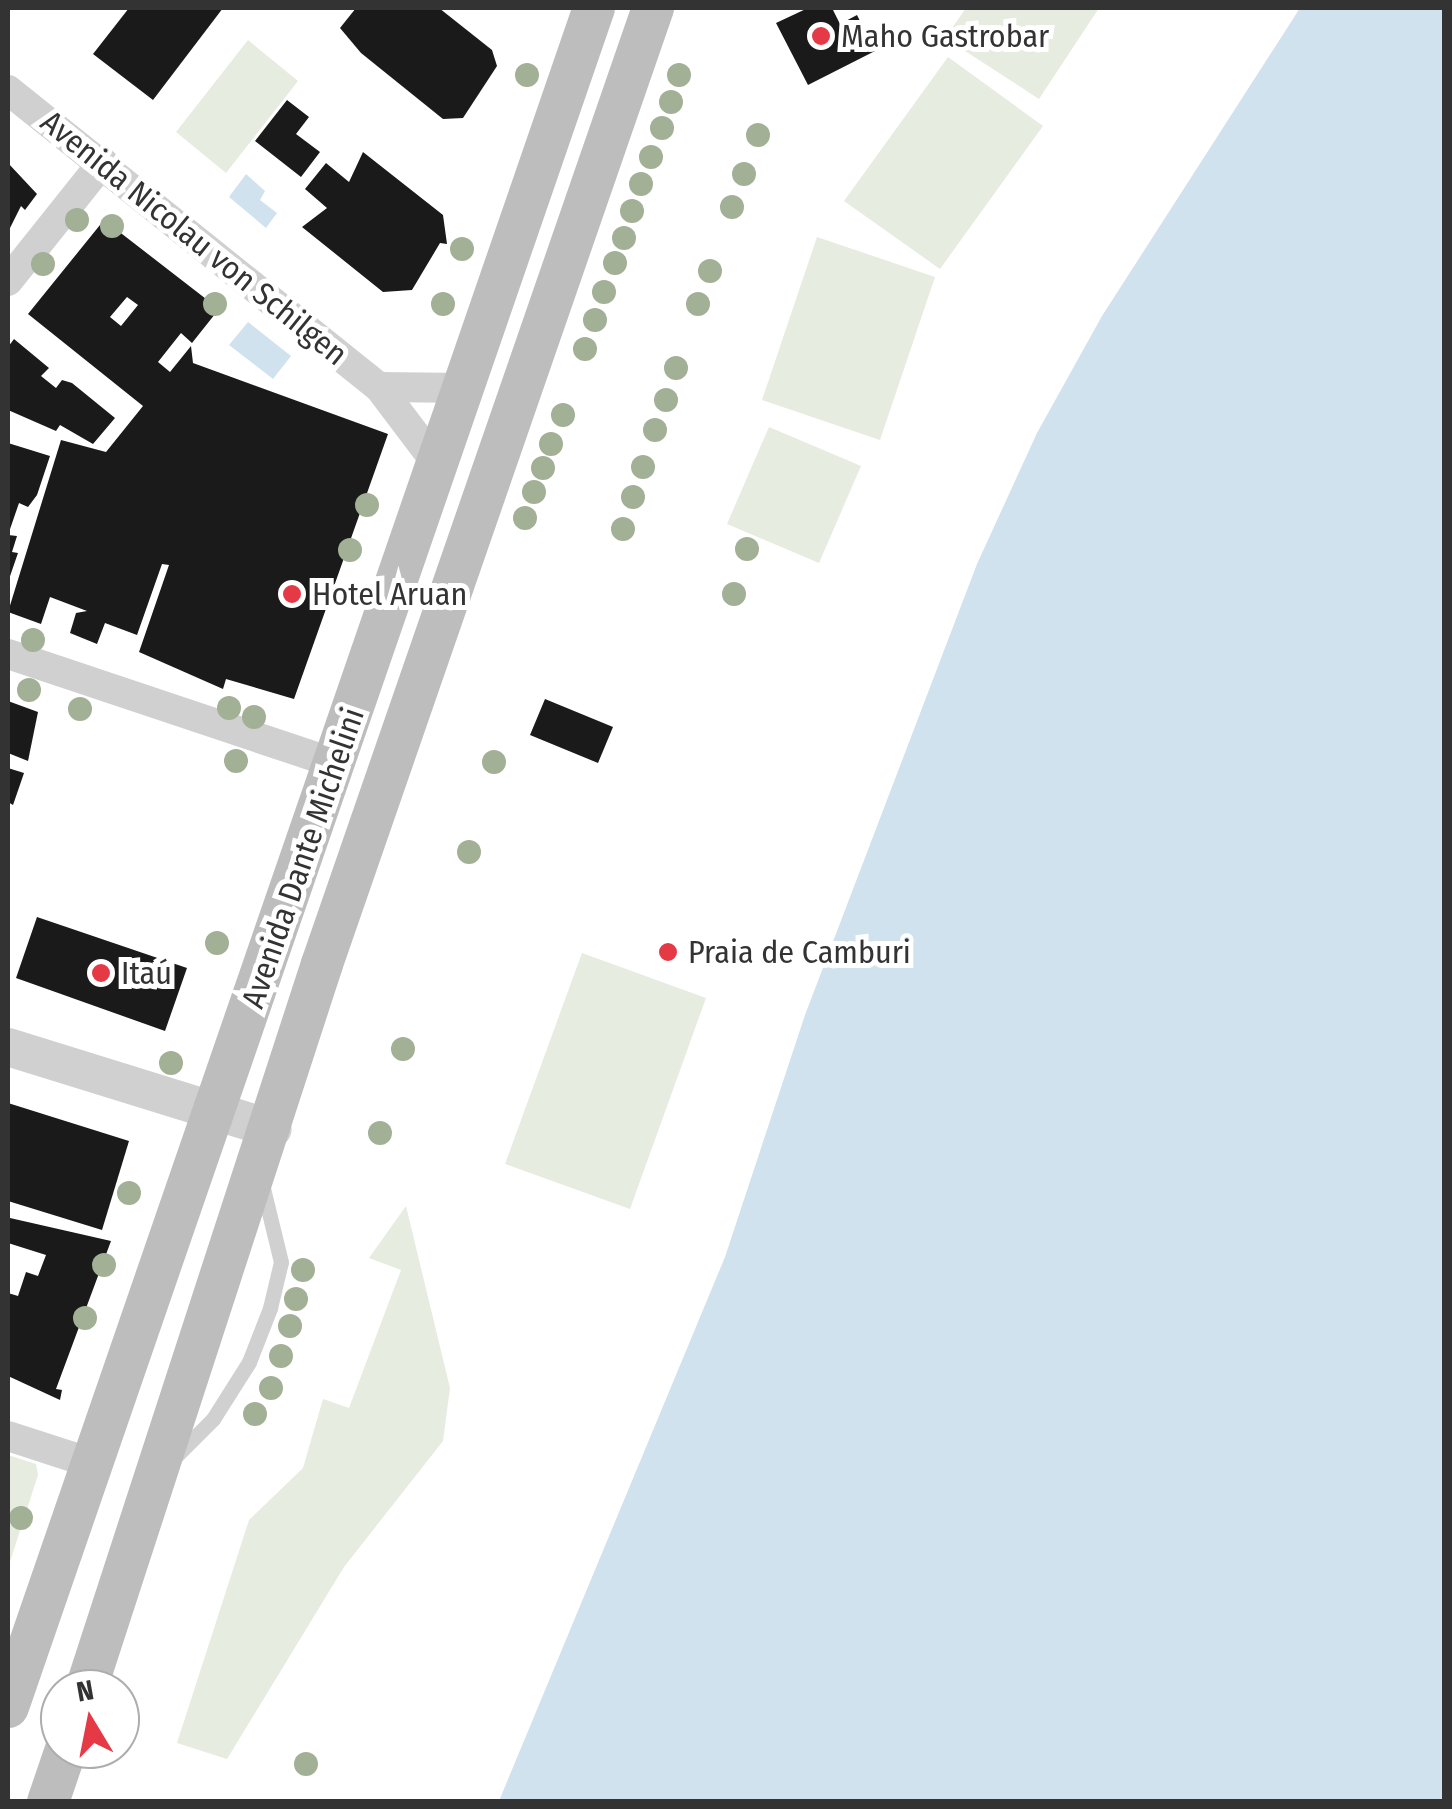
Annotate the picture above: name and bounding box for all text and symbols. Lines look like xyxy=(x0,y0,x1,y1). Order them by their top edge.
place label: Maho Gastrobar xyxy=(841,17,1049,55)
marker: Maho Gastrobar xyxy=(810,25,832,47)
street label: Avenida Nicolau von Schilgen xyxy=(33,103,355,373)
place label: Hotel Aruan xyxy=(312,575,467,613)
marker: Hotel Aruan xyxy=(281,583,303,605)
street label: Avenida Dante Michelini xyxy=(234,703,372,1013)
place label: Praia de Camburi xyxy=(688,933,911,971)
marker: Praia de Camburi xyxy=(657,941,679,963)
place label: Itaú xyxy=(121,954,172,992)
marker: Itaú xyxy=(90,962,112,984)
north arrow xyxy=(40,1669,140,1769)
text: N xyxy=(74,1673,96,1709)

